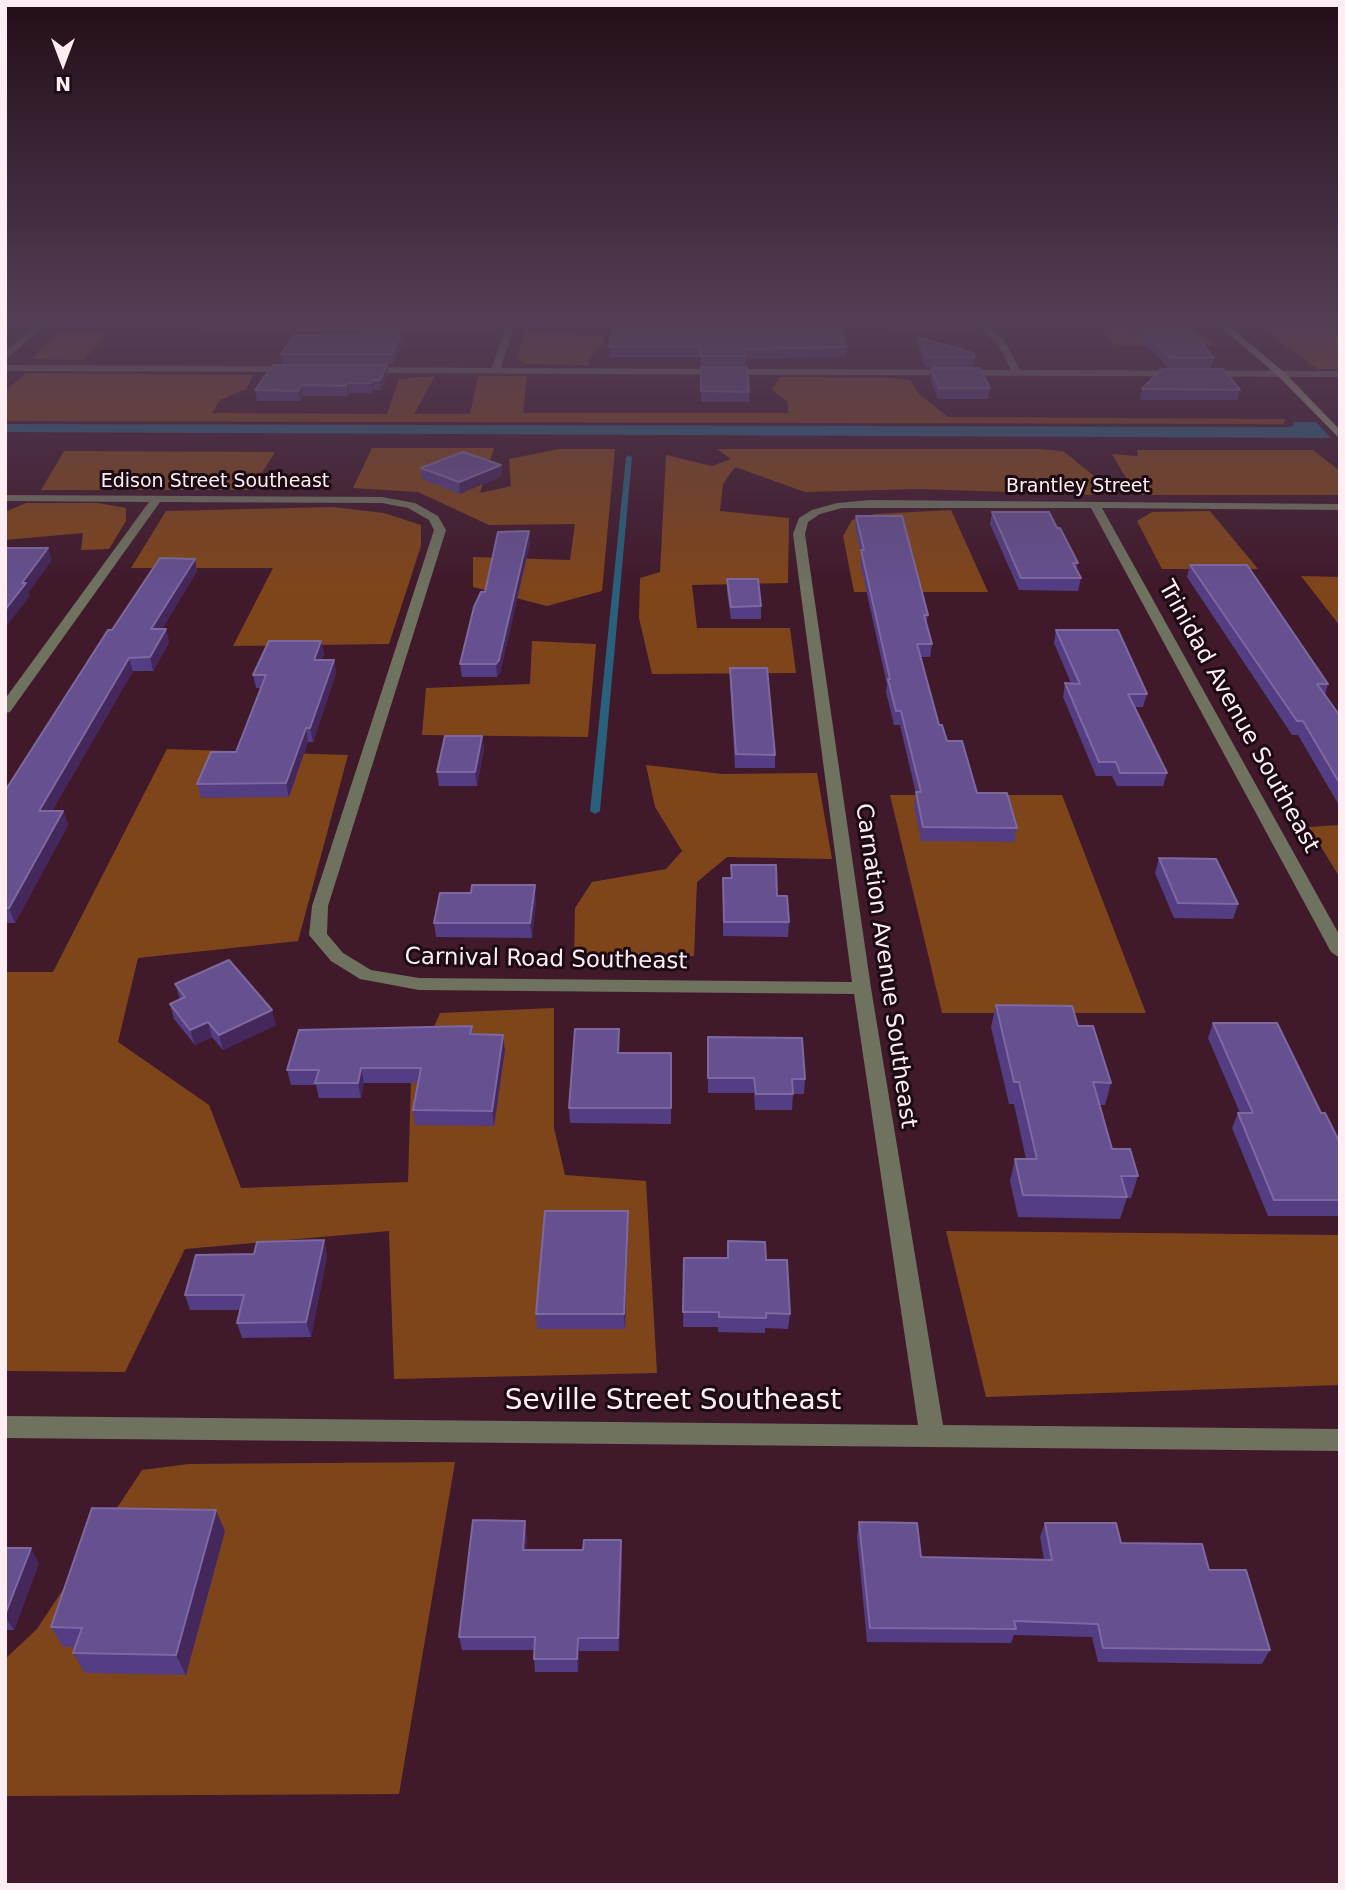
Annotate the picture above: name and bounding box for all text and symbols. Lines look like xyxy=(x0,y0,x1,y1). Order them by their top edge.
north arrow xyxy=(28,28,98,98)
text: N xyxy=(55,73,71,95)
street label: Edison Street Southeast xyxy=(101,471,329,493)
street label: Brantley Street xyxy=(1006,476,1150,498)
street label: Trinidad Avenue Southeast xyxy=(1152,576,1324,858)
street label: Carnation Avenue Southeast xyxy=(849,802,921,1130)
street label: Carnival Road Southeast xyxy=(404,944,688,976)
street label: Seville Street Southeast xyxy=(505,1385,841,1419)

